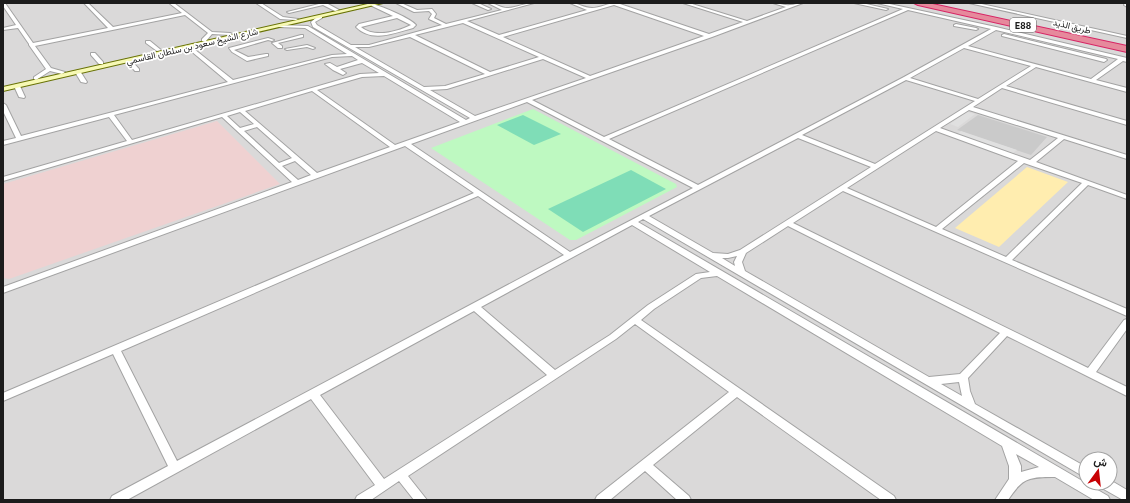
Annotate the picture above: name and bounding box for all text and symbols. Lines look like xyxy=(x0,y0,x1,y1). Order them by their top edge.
street label: طريق الذيد xyxy=(1052,16,1092,37)
road number: E88 xyxy=(1010,18,1036,32)
street label: شارع الشيخ سعود بن سلطان القاسمي xyxy=(125,25,259,68)
north arrow xyxy=(1078,451,1118,491)
text: ش xyxy=(1092,453,1109,470)

